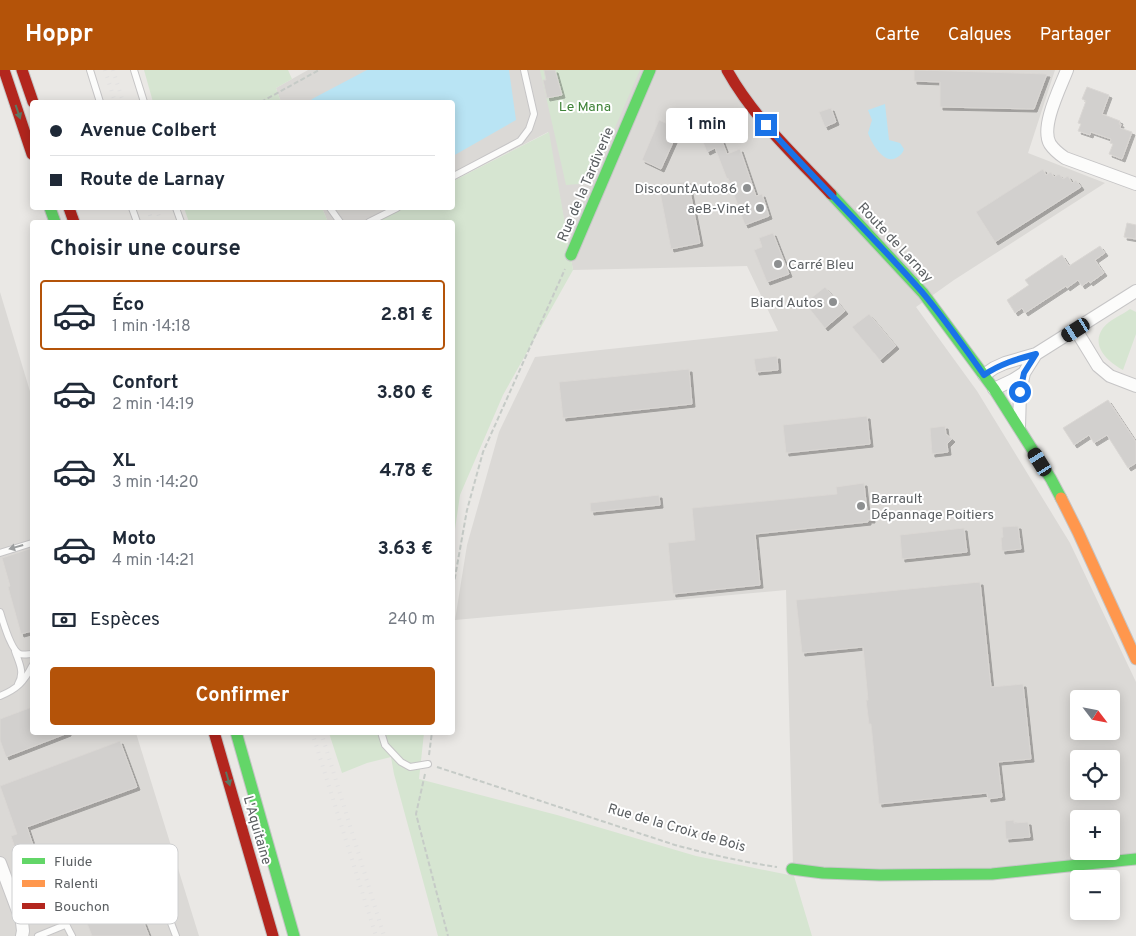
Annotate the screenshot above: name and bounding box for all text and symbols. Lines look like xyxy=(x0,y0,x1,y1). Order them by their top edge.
text: Hoppr xyxy=(25,20,93,50)
text: Carte xyxy=(875,24,920,47)
text: Calques xyxy=(948,24,1012,47)
text: Partager xyxy=(1040,24,1111,47)
park label: Le Mana xyxy=(559,99,611,116)
one-way arrow xyxy=(14,105,22,120)
callout: 1 min xyxy=(666,108,748,142)
route end xyxy=(755,114,777,136)
text: 1 min xyxy=(688,115,726,135)
text: Avenue Colbert xyxy=(80,119,217,143)
street label: Rue de la Tardiverie xyxy=(555,125,618,244)
text: Route de Larnay xyxy=(80,168,225,192)
place label: DiscountAuto86 xyxy=(634,181,737,198)
marker: DiscountAuto86 xyxy=(741,182,753,194)
street label: Route de Larnay xyxy=(854,200,936,286)
place label: aeB-Vinet xyxy=(687,201,750,218)
marker: aeB-Vinet xyxy=(754,202,766,214)
text: Choisir une course xyxy=(50,236,241,263)
place label: Carré Bleu xyxy=(788,257,854,274)
marker: Carré Bleu xyxy=(772,258,784,270)
icon: car xyxy=(52,293,97,338)
text: Éco xyxy=(112,293,144,317)
place label: Biard Autos xyxy=(750,295,823,312)
marker: Biard Autos xyxy=(827,296,839,308)
text: 2.81 € xyxy=(380,303,433,327)
car xyxy=(1059,316,1092,344)
text: 1 min · 14:18 xyxy=(112,317,191,337)
icon: car xyxy=(52,371,97,416)
text: Confort xyxy=(112,371,178,395)
text: 3.80 € xyxy=(376,381,433,405)
route start xyxy=(1009,381,1031,403)
text: 2 min · 14:19 xyxy=(112,395,194,415)
car xyxy=(1025,445,1054,479)
icon: car xyxy=(52,449,97,494)
text: XL xyxy=(112,449,135,473)
text: 4.78 € xyxy=(379,459,433,483)
text: 3 min · 14:20 xyxy=(112,473,199,493)
place label: Barrault Dépannage Poitiers xyxy=(871,491,994,524)
marker: Barrault Dépannage Poitiers xyxy=(855,500,867,512)
icon: car xyxy=(52,527,97,572)
text: Moto xyxy=(112,527,156,551)
text: 3.63 € xyxy=(378,537,433,561)
one-way arrow xyxy=(9,544,24,552)
text: 4 min · 14:21 xyxy=(112,551,195,571)
icon: cash xyxy=(50,606,78,634)
text: Espèces xyxy=(90,608,160,632)
text: 240 m xyxy=(388,610,435,630)
button: Confirmer xyxy=(50,667,435,725)
north arrow xyxy=(1070,690,1120,740)
map controls xyxy=(1070,690,1120,920)
button: locate xyxy=(1070,750,1120,800)
one-way arrow xyxy=(224,772,232,787)
street label: L'Aquitaine xyxy=(239,794,275,867)
street label: Rue de la Croix de Bois xyxy=(606,801,748,856)
button: + xyxy=(1070,810,1120,860)
legend xyxy=(12,844,178,924)
text: Fluide xyxy=(54,854,92,871)
button: − xyxy=(1070,870,1120,920)
text: Ralenti xyxy=(54,876,98,893)
text: Bouchon xyxy=(54,899,110,916)

